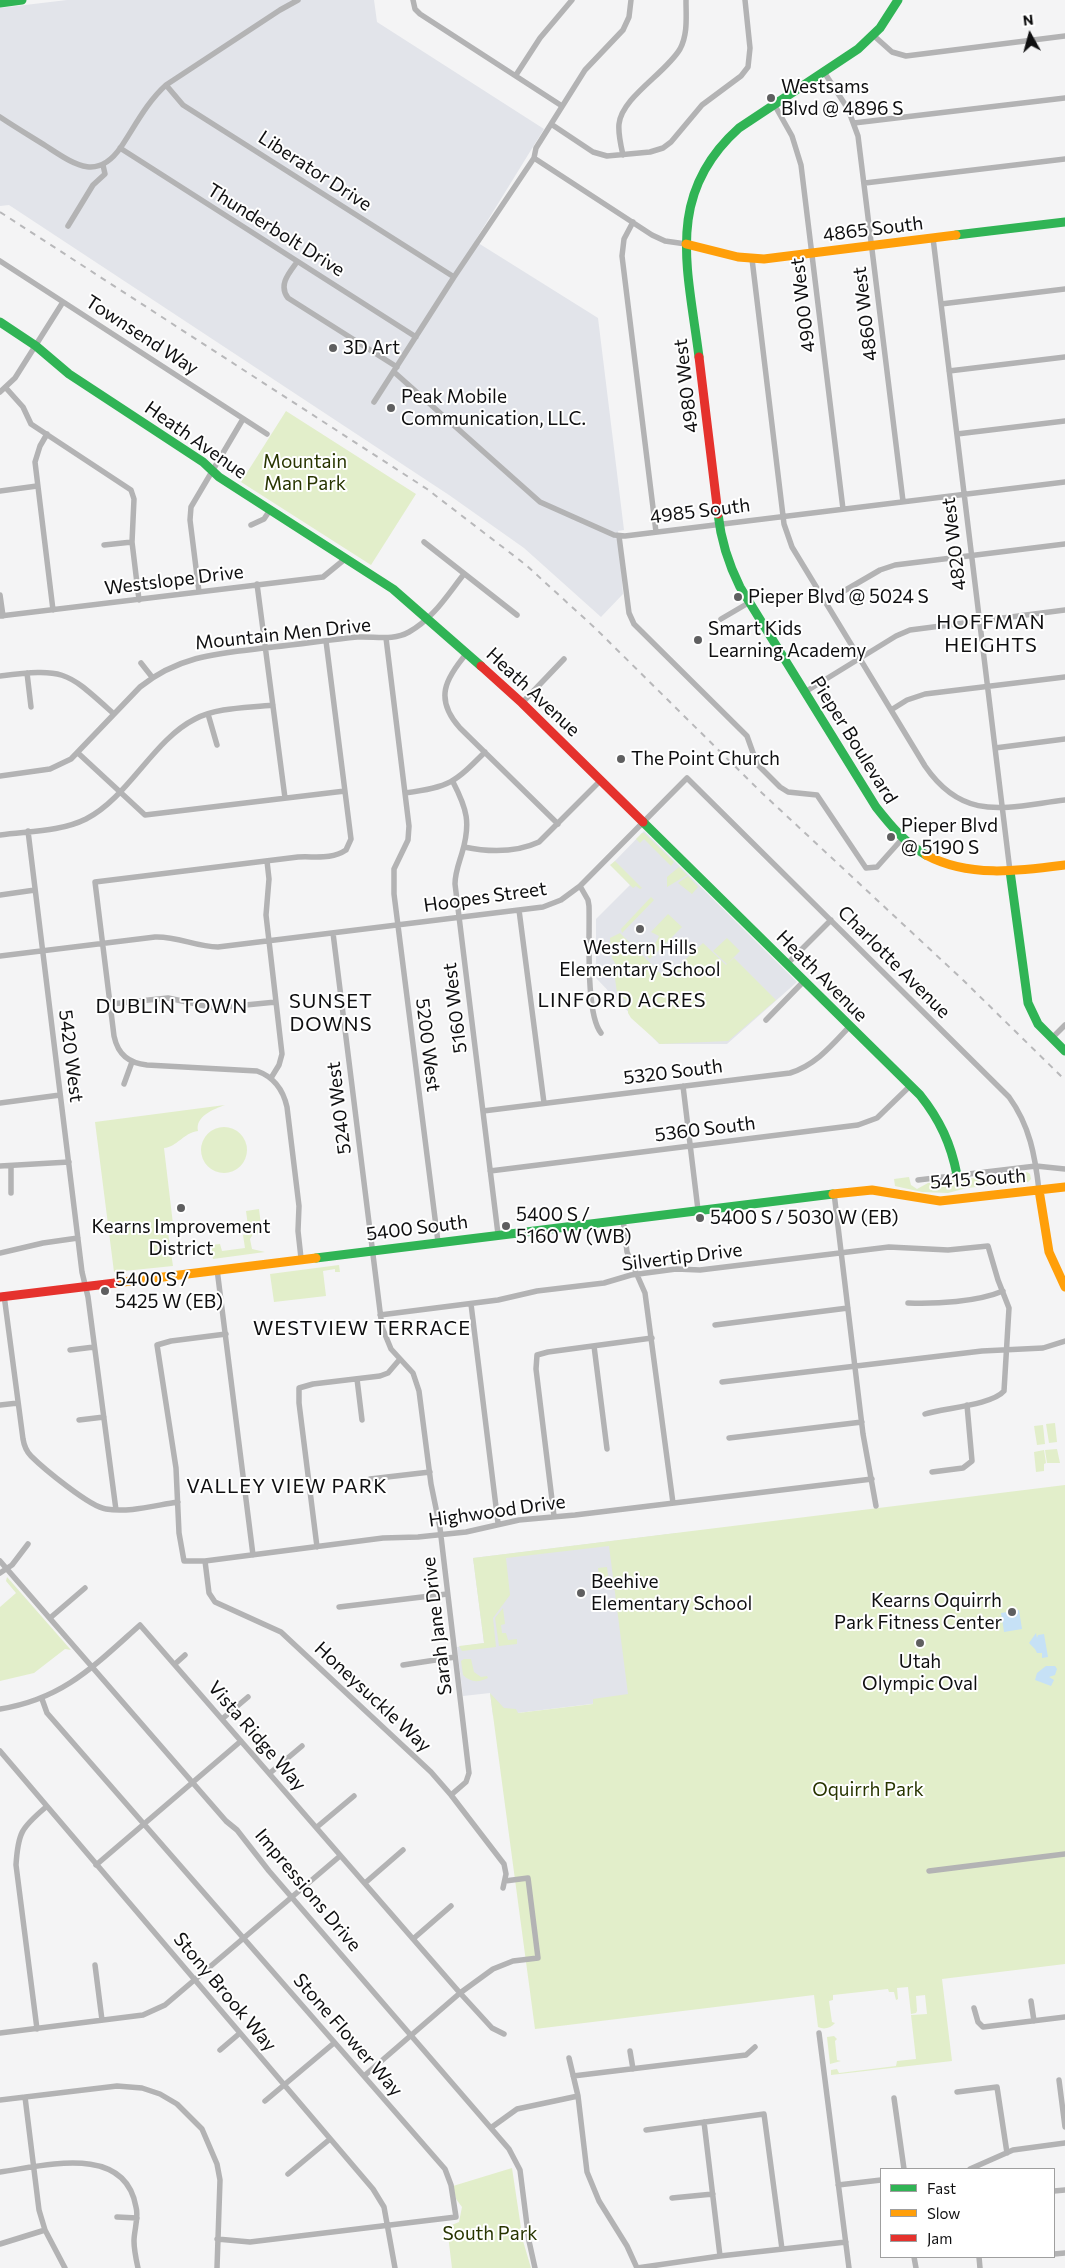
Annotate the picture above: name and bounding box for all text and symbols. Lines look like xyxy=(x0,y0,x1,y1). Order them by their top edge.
north arrow xyxy=(1005,10,1055,60)
text: N xyxy=(1022,11,1034,29)
place label: Westsams Blvd @ 4896 S xyxy=(781,76,903,120)
marker: Westsams Blvd @ 4896 S xyxy=(765,92,777,104)
street label: Liberator Drive xyxy=(254,126,376,216)
street label: Thunderbolt Drive xyxy=(203,178,349,282)
street label: 4865 South xyxy=(822,212,924,246)
street label: 4900 West xyxy=(786,256,820,354)
street label: 4860 West xyxy=(848,265,882,363)
street label: Townsend Way xyxy=(81,290,203,380)
place label: 3D Art xyxy=(343,337,400,359)
street label: 4980 West xyxy=(669,337,703,435)
marker: 3D Art xyxy=(327,342,339,354)
place label: Peak Mobile Communication, LLC. xyxy=(401,386,586,430)
street label: Heath Avenue xyxy=(140,396,252,484)
marker: Peak Mobile Communication, LLC. xyxy=(385,402,397,414)
park label: Mountain Man Park xyxy=(263,451,347,495)
street label: 4985 South xyxy=(649,494,751,528)
street label: 4820 West xyxy=(937,496,971,592)
street label: Westslope Drive xyxy=(103,560,245,600)
place label: Pieper Blvd @ 5024 S xyxy=(748,586,929,608)
marker: Pieper Blvd @ 5024 S xyxy=(732,591,744,603)
district label: HOFFMAN HEIGHTS xyxy=(935,610,1047,657)
street label: Mountain Men Drive xyxy=(194,613,372,655)
place label: Smart Kids Learning Academy xyxy=(708,618,866,662)
marker: Smart Kids Learning Academy xyxy=(692,634,704,646)
street label: Heath Avenue xyxy=(481,643,585,741)
street label: Pieper Boulevard xyxy=(806,672,902,808)
place label: The Point Church xyxy=(631,748,780,770)
marker: The Point Church xyxy=(615,753,627,765)
place label: Pieper Blvd @ 5190 S xyxy=(901,815,998,859)
marker: Pieper Blvd @ 5190 S xyxy=(885,831,897,843)
street label: Hoopes Street xyxy=(422,877,548,917)
street label: Charlotte Avenue xyxy=(833,901,955,1023)
marker: Western Hills Elementary School xyxy=(634,923,646,935)
street label: Heath Avenue xyxy=(772,926,872,1026)
place label: Western Hills Elementary School xyxy=(559,937,721,981)
street label: 5160 West xyxy=(438,961,472,1055)
district label: LINFORD ACRES xyxy=(536,988,708,1012)
district label: SUNSET DOWNS xyxy=(288,989,374,1036)
district label: DUBLIN TOWN xyxy=(94,994,250,1018)
street label: 5200 West xyxy=(411,997,445,1093)
street label: 5420 West xyxy=(54,1008,88,1104)
street label: 5320 South xyxy=(622,1055,724,1089)
street label: 5240 West xyxy=(322,1060,356,1156)
street label: 5360 South xyxy=(653,1112,757,1146)
street label: 5415 South xyxy=(929,1164,1027,1194)
marker: Kearns Improvement District xyxy=(175,1202,187,1214)
place label: 5400 S / 5160 W (WB) xyxy=(516,1204,632,1248)
place label: 5400 S / 5030 W (EB) xyxy=(710,1207,899,1229)
street label: 5400 South xyxy=(365,1210,469,1246)
marker: 5400 S / 5030 W (EB) xyxy=(694,1212,706,1224)
place label: Kearns Improvement District xyxy=(92,1216,270,1260)
marker: 5400 S / 5160 W (WB) xyxy=(500,1220,512,1232)
street label: Silvertip Drive xyxy=(620,1238,744,1276)
place label: 5400 S / 5425 W (EB) xyxy=(115,1269,223,1313)
marker: 5400 S / 5425 W (EB) xyxy=(99,1285,111,1297)
district label: WESTVIEW TERRACE xyxy=(251,1316,473,1340)
district label: VALLEY VIEW PARK xyxy=(184,1474,390,1498)
street label: Highwood Drive xyxy=(427,1490,567,1532)
street label: Sarah Jane Drive xyxy=(417,1556,457,1696)
place label: Beehive Elementary School xyxy=(591,1571,752,1615)
marker: Beehive Elementary School xyxy=(575,1587,587,1599)
place label: Kearns Oquirrh Park Fitness Center xyxy=(834,1590,1002,1634)
marker: Kearns Oquirrh Park Fitness Center xyxy=(1006,1606,1018,1618)
street label: Honeysuckle Way xyxy=(310,1637,436,1757)
marker: Utah Olympic Oval xyxy=(914,1637,926,1649)
place label: Utah Olympic Oval xyxy=(862,1651,978,1695)
street label: Vista Ridge Way xyxy=(203,1676,311,1796)
park label: Oquirrh Park xyxy=(812,1779,924,1801)
street label: Impressions Drive xyxy=(250,1824,366,1956)
street label: Stony Brook Way xyxy=(169,1928,281,2056)
street label: Stone Flower Way xyxy=(288,1969,408,2101)
legend xyxy=(880,2168,1055,2258)
text: Fast xyxy=(927,2179,956,2197)
text: Slow xyxy=(927,2204,960,2222)
park label: South Park xyxy=(442,2223,538,2245)
text: Jam xyxy=(927,2229,952,2247)

